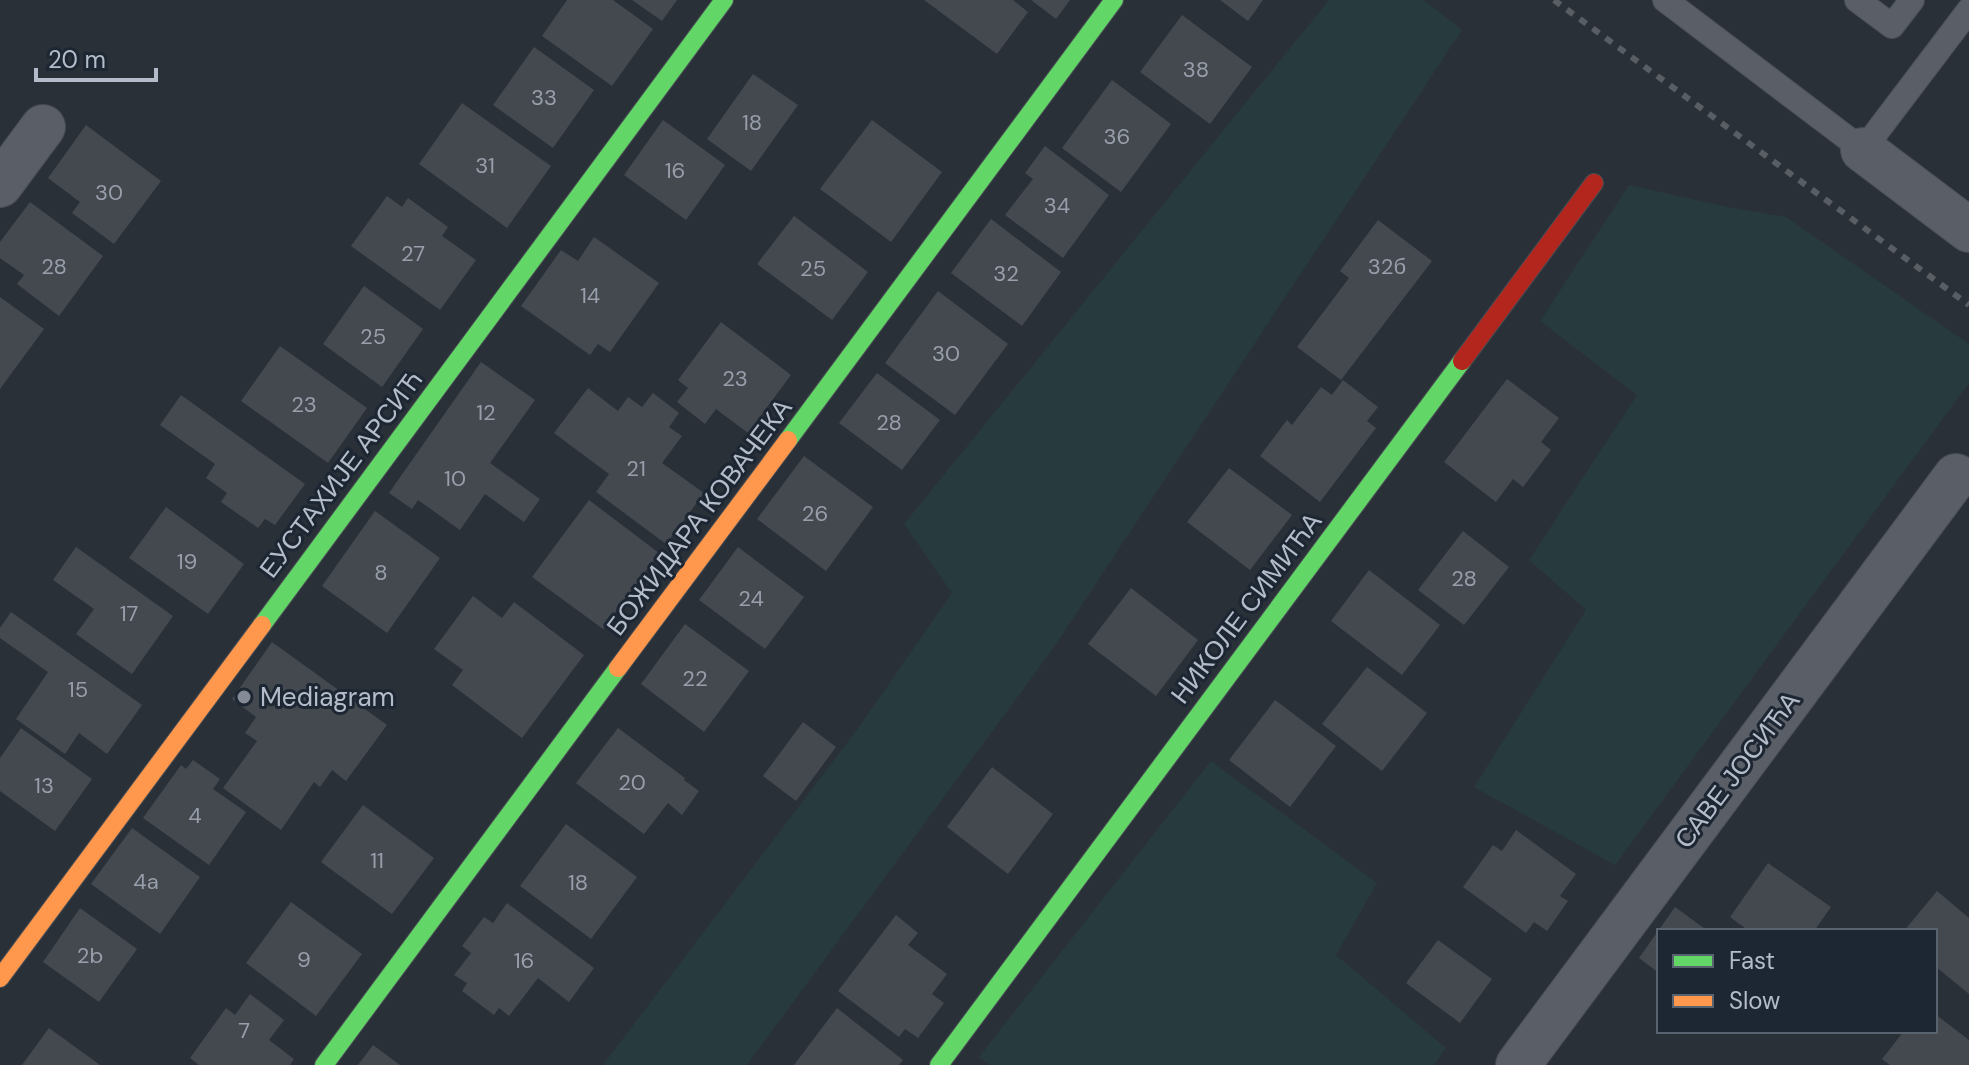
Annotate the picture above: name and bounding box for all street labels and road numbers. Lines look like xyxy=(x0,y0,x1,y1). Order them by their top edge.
street label: ЕУСТАХИЈЕ АРСИЋ xyxy=(252,363,430,585)
street label: БОЖИДАРА КОВАЧЕКА xyxy=(599,391,800,642)
street label: НИКОЛЕ СИМИЋА xyxy=(1163,505,1329,710)
street label: САВЕ ЈОСИЋА xyxy=(1667,684,1807,855)

